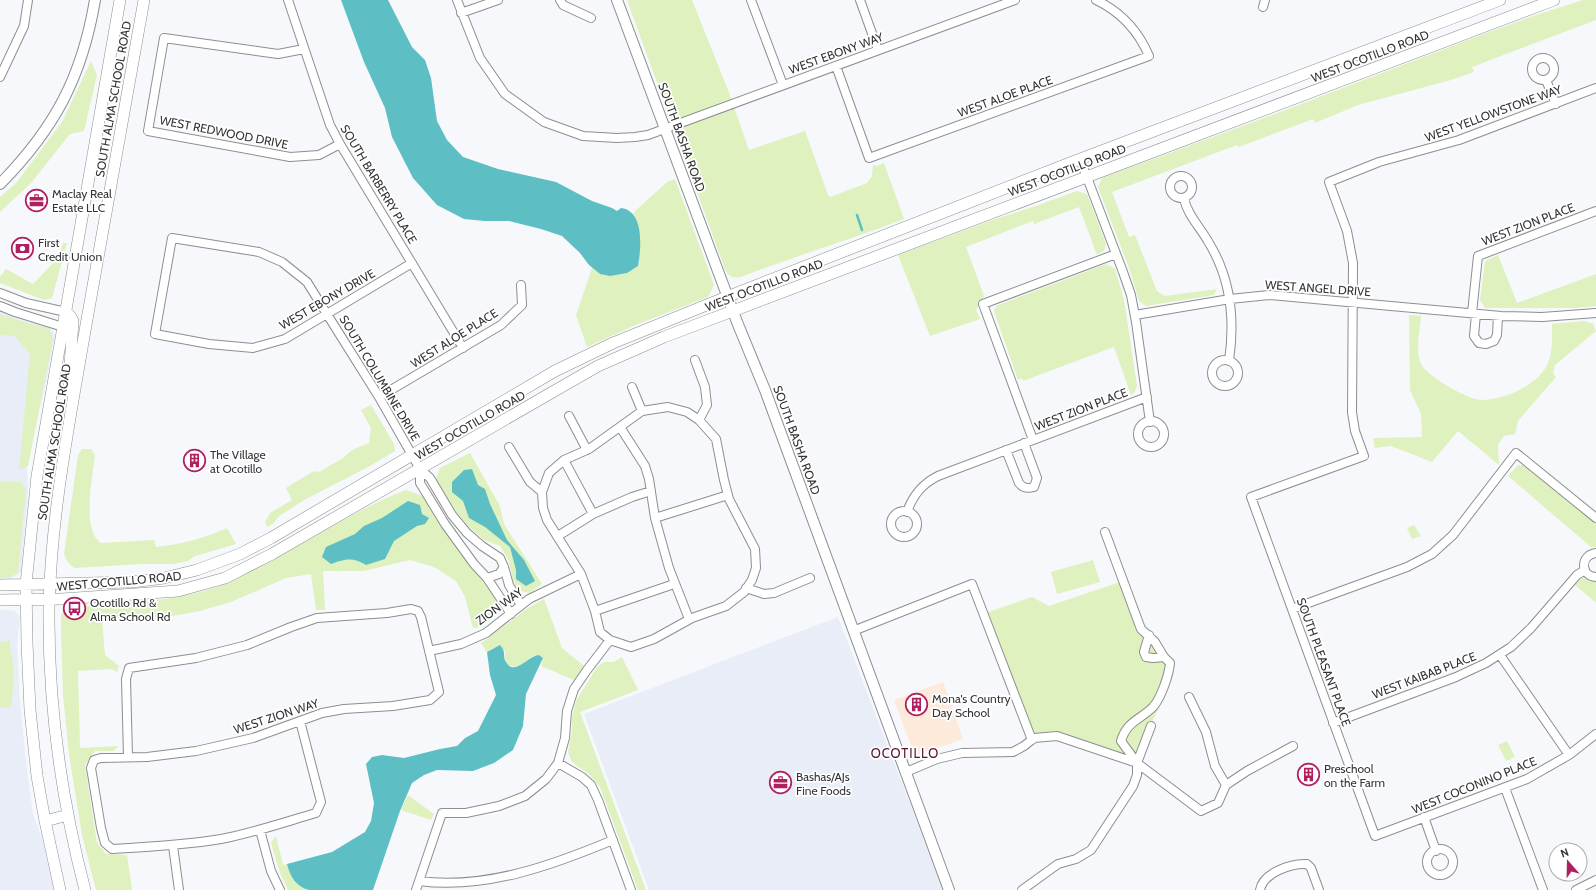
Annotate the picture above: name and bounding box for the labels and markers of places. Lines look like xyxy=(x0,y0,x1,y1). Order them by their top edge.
place label: Maclay Real Estate LLC xyxy=(52,186,112,215)
office icon: Maclay Real Estate LLC xyxy=(23,187,49,213)
place label: First Credit Union xyxy=(38,235,102,264)
bank icon: First Credit Union xyxy=(9,236,35,262)
place label: The Village at Ocotillo xyxy=(210,447,266,476)
building icon: The Village at Ocotillo xyxy=(181,448,207,474)
place label: Ocotillo Rd & Alma School Rd xyxy=(90,595,171,624)
bus stop icon: Ocotillo Rd & Alma School Rd xyxy=(61,596,87,622)
place label: Mona's Country Day School xyxy=(932,691,1011,720)
building icon: Mona's Country Day School xyxy=(904,692,930,718)
place label: Preschool on the Farm xyxy=(1324,761,1385,790)
building icon: Preschool on the Farm xyxy=(1296,762,1322,788)
place label: Bashas/AJs Fine Foods xyxy=(796,769,851,798)
office icon: Bashas/AJs Fine Foods xyxy=(767,770,793,796)

